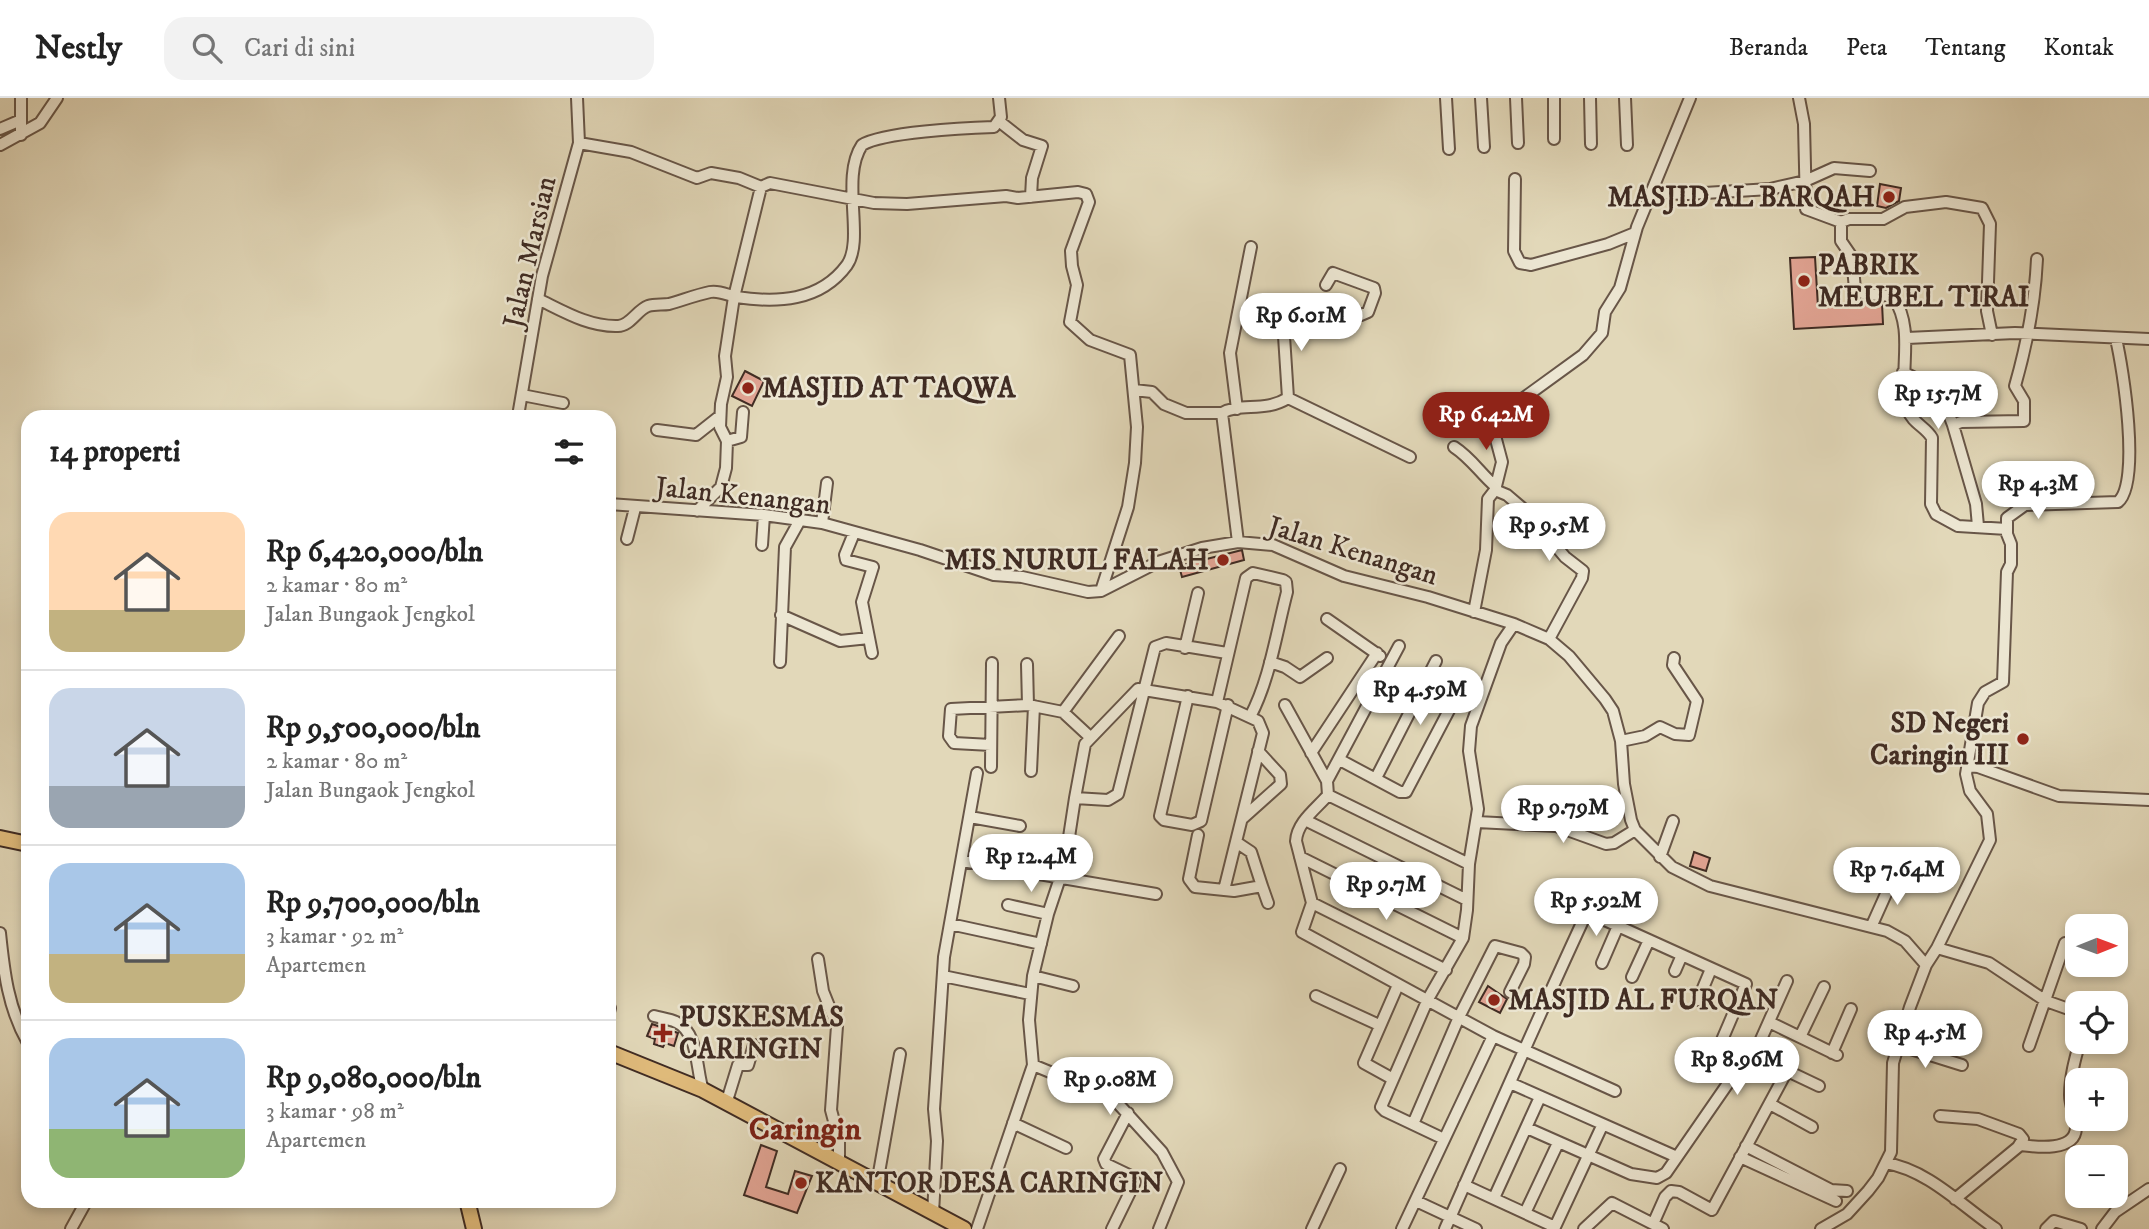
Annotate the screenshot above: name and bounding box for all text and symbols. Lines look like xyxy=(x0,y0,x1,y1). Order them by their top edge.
search box xyxy=(164,17,654,80)
text: Nestly xyxy=(35,28,122,69)
icon: search xyxy=(188,29,226,67)
text: Cari di sini xyxy=(244,32,355,65)
text: Beranda xyxy=(1729,33,1808,63)
text: Peta xyxy=(1846,33,1887,63)
text: Tentang xyxy=(1925,33,2006,63)
text: Kontak xyxy=(2044,33,2114,63)
street label: Jalan Marsian xyxy=(495,172,565,334)
place label: MASJID AL BARQAH xyxy=(1607,180,1875,215)
marker: MASJID AL BARQAH xyxy=(1881,189,1897,205)
place label: PABRIK MEUBEL TIRAI xyxy=(1818,248,2030,315)
marker: PABRIK MEUBEL TIRAI xyxy=(1796,273,1812,289)
pin: Rp 6.01M xyxy=(1229,294,1373,353)
text: Rp 6.01M xyxy=(1256,301,1346,330)
place label: MASJID AT TAQWA xyxy=(762,371,1016,406)
pin: Rp 15.7M xyxy=(1866,372,2010,431)
text: Rp 15.7M xyxy=(1894,379,1982,408)
marker: MASJID AT TAQWA xyxy=(740,380,756,396)
pin: Rp 6.42M xyxy=(1414,392,1558,452)
text: Rp 6.42M xyxy=(1439,400,1534,429)
icon: filters xyxy=(550,433,588,471)
text: 14 properti xyxy=(49,434,180,471)
pin: Rp 4.3M xyxy=(1973,462,2103,521)
street label: Jalan Kenangan xyxy=(651,469,833,523)
text: Rp 4.3M xyxy=(1998,469,2078,498)
pin: Rp 9.5M xyxy=(1484,504,1614,563)
street label: Jalan Kenangan xyxy=(1261,508,1442,594)
text: Rp 9.5M xyxy=(1509,511,1589,540)
text: Rp 6,420,000/bln xyxy=(266,534,483,571)
icon: home xyxy=(105,540,189,624)
place label: MIS NURUL FALAH xyxy=(944,543,1209,578)
marker: MIS NURUL FALAH xyxy=(1215,552,1231,568)
text: 2 kamar · 80 m² xyxy=(266,571,407,600)
text: Jalan Bungaok Jengkol xyxy=(266,600,475,629)
pin: Rp 4.59M xyxy=(1348,668,1492,727)
text: Rp 4.59M xyxy=(1373,675,1467,704)
place label: SD Negeri Caringin III xyxy=(1870,706,2009,773)
text: Rp 9,500,000/bln xyxy=(266,710,481,747)
icon: home xyxy=(105,716,189,800)
marker: SD Negeri Caringin III xyxy=(2015,731,2031,747)
text: 2 kamar · 80 m² xyxy=(266,747,407,776)
text: Jalan Bungaok Jengkol xyxy=(266,776,475,805)
pin: Rp 9.79M xyxy=(1491,786,1635,845)
text: Rp 9.79M xyxy=(1517,793,1609,822)
pin: Rp 12.4M xyxy=(959,834,1103,894)
text: Rp 12.4M xyxy=(985,842,1077,871)
pin: Rp 7.64M xyxy=(1825,848,1969,907)
text: Rp 7.64M xyxy=(1849,855,1945,884)
pin: Rp 9.7M xyxy=(1321,862,1451,922)
text: Rp 9.7M xyxy=(1346,870,1426,899)
pin: Rp 5.92M xyxy=(1524,878,1668,938)
text: Rp 9,700,000/bln xyxy=(266,885,480,922)
text: Rp 5.92M xyxy=(1550,886,1642,915)
icon: home xyxy=(105,891,189,975)
north arrow xyxy=(2065,914,2128,976)
map controls xyxy=(2065,914,2128,1208)
text: 3 kamar · 92 m² xyxy=(266,922,403,951)
text: Apartemen xyxy=(266,951,366,980)
place label: MASJID AL FURQAN xyxy=(1508,983,1778,1018)
button: locate xyxy=(2065,991,2128,1054)
marker: MASJID AL FURQAN xyxy=(1486,992,1502,1008)
place label: PUSKESMAS CARINGIN xyxy=(679,1000,844,1067)
pin: Rp 4.5M xyxy=(1860,1010,1990,1070)
text: Rp 4.5M xyxy=(1883,1018,1967,1047)
marker: PUSKESMAS CARINGIN xyxy=(653,1023,673,1043)
pin: Rp 8.96M xyxy=(1665,1038,1809,1097)
text: Rp 8.96M xyxy=(1690,1045,1784,1074)
pin: Rp 9.08M xyxy=(1038,1058,1182,1117)
text: Rp 9,080,000/bln xyxy=(266,1060,481,1097)
text: Rp 9.08M xyxy=(1063,1065,1157,1094)
icon: home xyxy=(105,1066,189,1150)
button: + xyxy=(2065,1068,2128,1131)
text: 3 kamar · 98 m² xyxy=(266,1097,404,1126)
district label: Caringin xyxy=(749,1110,861,1150)
text: Apartemen xyxy=(266,1126,366,1155)
button: − xyxy=(2065,1145,2128,1208)
place label: KANTOR DESA CARINGIN xyxy=(815,1166,1163,1201)
marker: KANTOR DESA CARINGIN xyxy=(793,1175,809,1191)

